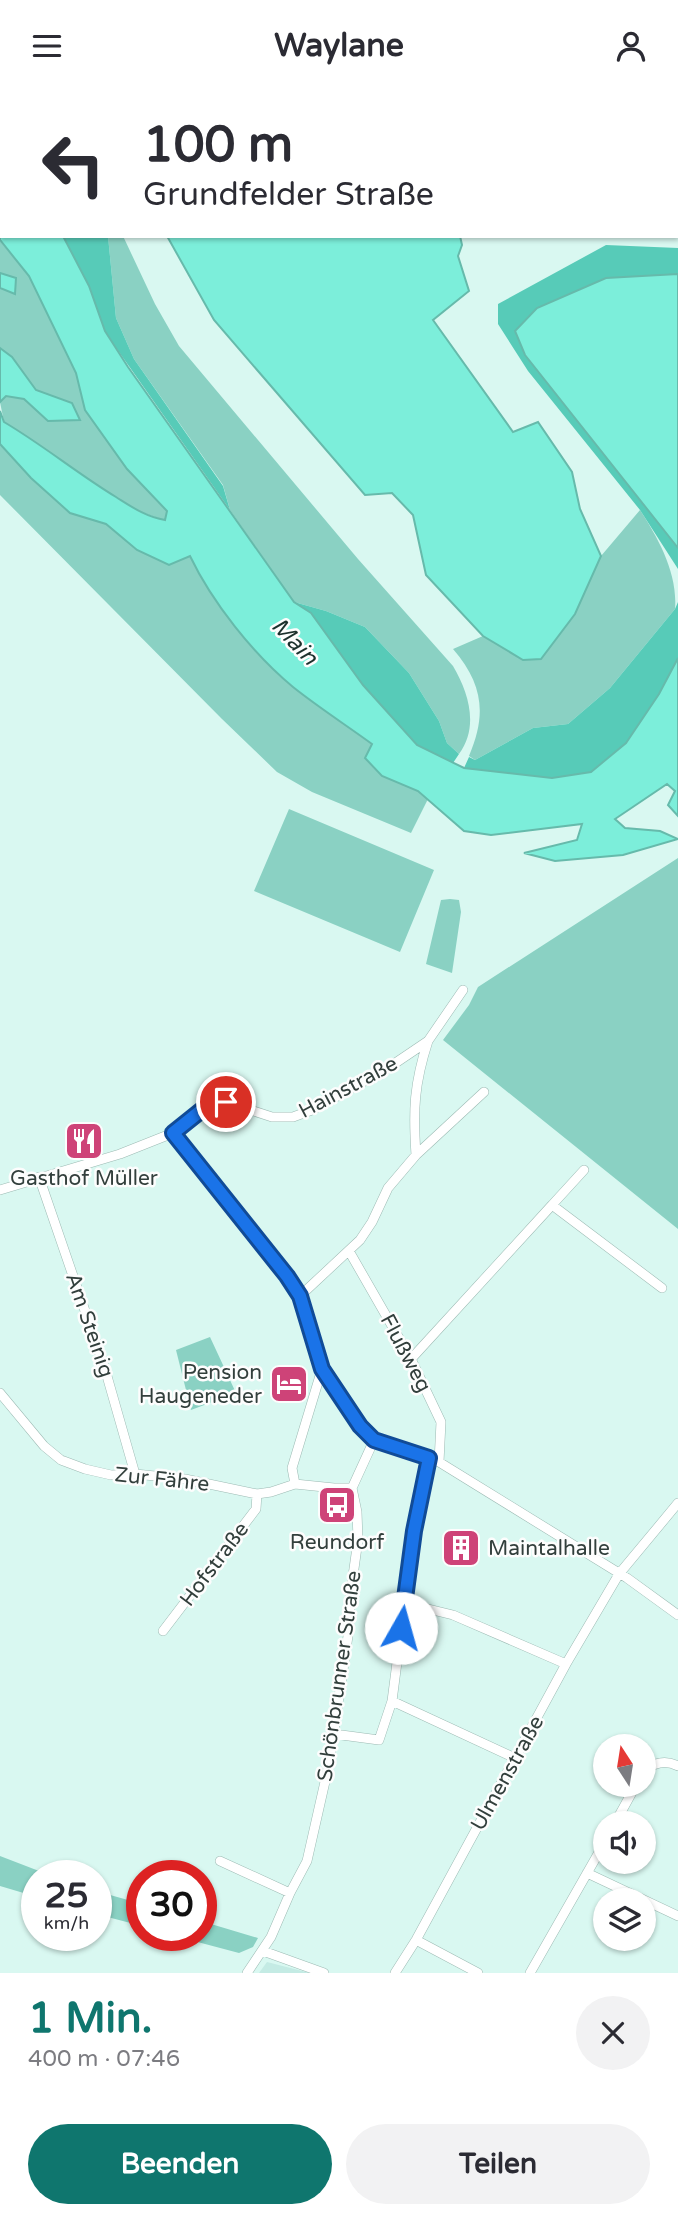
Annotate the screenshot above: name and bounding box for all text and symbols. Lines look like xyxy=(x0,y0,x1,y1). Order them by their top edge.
icon: menu xyxy=(28,27,66,65)
text: Waylane xyxy=(274,27,404,65)
icon: person xyxy=(612,27,650,65)
text: 100 m xyxy=(143,116,293,175)
icon: left xyxy=(28,119,119,210)
text: Grundfelder Straße xyxy=(143,176,434,214)
water label: Main xyxy=(265,612,324,672)
street label: Hainstraße xyxy=(295,1051,402,1124)
pin xyxy=(196,1072,256,1132)
icon: arrive xyxy=(207,1083,245,1121)
restaurant icon: Gasthof Müller xyxy=(63,1120,105,1162)
place label: Gasthof Müller xyxy=(10,1166,158,1191)
street label: Am Steinig xyxy=(60,1270,119,1381)
street label: Flußweg xyxy=(375,1310,437,1397)
place label: Pension Haugeneder xyxy=(139,1360,262,1409)
hotel icon: Pension Haugeneder xyxy=(268,1363,310,1405)
street label: Zur Fähre xyxy=(113,1462,211,1497)
bus stop icon: Reundorf xyxy=(316,1484,358,1526)
street label: Hofstraße xyxy=(175,1517,254,1611)
building icon: Maintalhalle xyxy=(440,1527,482,1569)
place label: Reundorf xyxy=(290,1530,384,1555)
place label: Maintalhalle xyxy=(488,1536,610,1561)
street label: Schönbrunner Straße xyxy=(312,1569,367,1783)
position arrow xyxy=(364,1591,438,1665)
street label: Ulmenstraße xyxy=(466,1711,549,1835)
north arrow xyxy=(593,1734,656,1797)
map controls xyxy=(593,1734,656,1951)
button: sound xyxy=(593,1811,656,1874)
speed limit sign: 30 xyxy=(126,1860,217,1951)
text: 25 xyxy=(45,1875,88,1917)
button: layers xyxy=(593,1888,656,1951)
text: km/h xyxy=(44,1912,89,1934)
text: 1 Min. xyxy=(28,1993,152,2044)
button: close xyxy=(576,1996,650,2070)
text: 400 m · 07:46 xyxy=(28,2045,180,2073)
button: Beenden xyxy=(28,2124,332,2204)
button: Teilen xyxy=(346,2124,650,2204)

